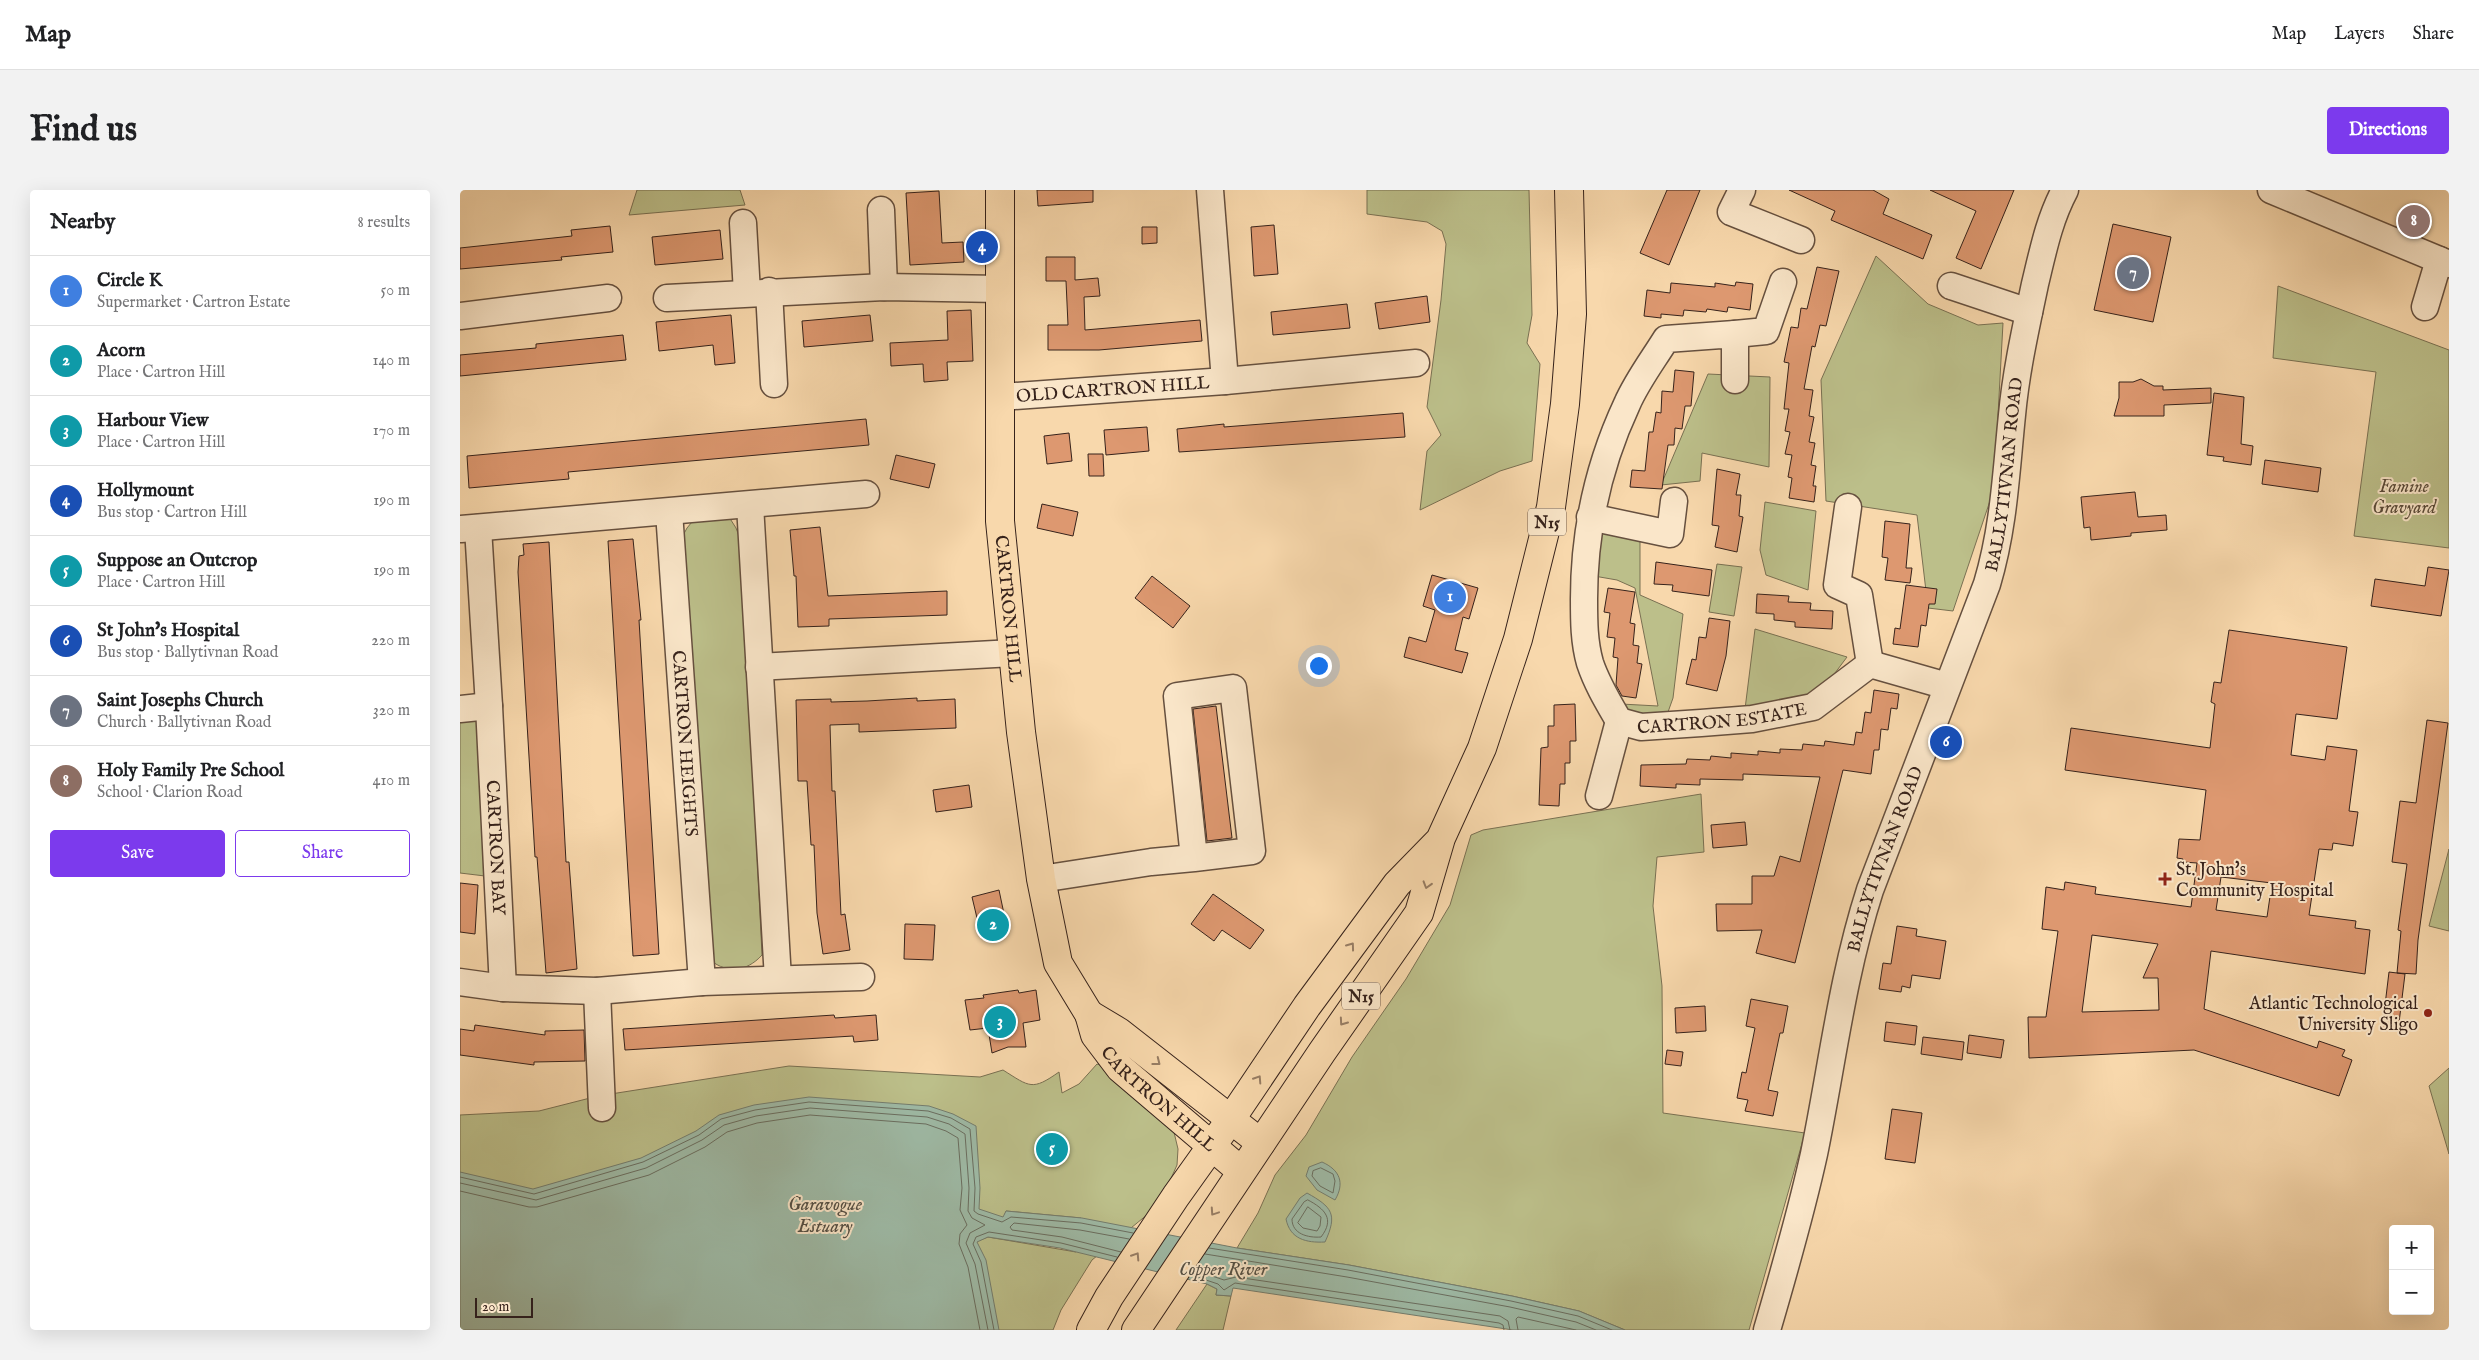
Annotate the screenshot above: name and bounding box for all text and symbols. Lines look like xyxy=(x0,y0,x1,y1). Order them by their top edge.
text: Map xyxy=(25,19,71,50)
text: Map xyxy=(2272,23,2306,46)
text: Layers xyxy=(2334,23,2385,46)
text: Share xyxy=(2413,23,2454,46)
button: Directions xyxy=(2327,107,2449,154)
text: Find us xyxy=(30,108,137,153)
pin: 8 xyxy=(2398,202,2430,240)
text: Nearby xyxy=(50,209,115,236)
text: 8 results xyxy=(358,213,410,233)
pin: 4 xyxy=(966,228,998,266)
pin: 7 xyxy=(2117,254,2149,292)
text: Circle K xyxy=(97,269,162,293)
text: 1 xyxy=(63,281,69,301)
text: 50 m xyxy=(381,281,410,301)
text: Supermarket · Cartron Estate xyxy=(97,293,290,313)
text: Acorn xyxy=(97,339,145,363)
text: 2 xyxy=(62,351,70,371)
text: 140 m xyxy=(372,351,410,371)
text: Place · Cartron Hill xyxy=(97,363,225,383)
street label: OLD CARTRON HILL xyxy=(1015,372,1210,409)
street label: BALLYTIVNAN ROAD xyxy=(1981,376,2030,574)
text: Harbour View xyxy=(97,409,208,433)
text: 3 xyxy=(63,421,69,441)
text: 170 m xyxy=(373,421,410,441)
text: Place · Cartron Hill xyxy=(97,433,225,453)
park label: Famine Gravyard xyxy=(2372,476,2437,520)
text: Hollymount xyxy=(97,479,194,503)
text: 4 xyxy=(62,491,70,511)
text: 190 m xyxy=(373,491,410,511)
text: Bus stop · Cartron Hill xyxy=(97,503,247,523)
road number: N15 xyxy=(1528,508,1566,536)
street label: CARTRON HILL xyxy=(988,534,1026,684)
text: Suppose an Outcrop xyxy=(97,549,257,573)
text: 5 xyxy=(63,561,69,581)
text: 190 m xyxy=(373,561,410,581)
text: Place · Cartron Hill xyxy=(97,573,225,593)
pin: 1 xyxy=(1434,578,1466,616)
text: St John's Hospital xyxy=(97,619,239,643)
text: 6 xyxy=(63,631,69,651)
text: 220 m xyxy=(371,631,410,651)
text: Bus stop · Ballytivnan Road xyxy=(97,643,278,663)
street label: CARTRON HEIGHTS xyxy=(666,650,702,837)
your location xyxy=(1306,653,1332,679)
text: Saint Josephs Church xyxy=(97,689,263,713)
street label: CARTRON ESTATE xyxy=(1636,698,1809,740)
text: 7 xyxy=(62,701,70,721)
text: 320 m xyxy=(373,701,410,721)
text: Church · Ballytivnan Road xyxy=(97,713,271,733)
pin: 6 xyxy=(1930,723,1962,761)
text: Holy Family Pre School xyxy=(97,759,284,783)
street label: BALLYTIVNAN ROAD xyxy=(1843,763,1929,955)
text: 8 xyxy=(63,771,69,791)
text: 410 m xyxy=(373,771,410,791)
street label: CARTRON BAY xyxy=(480,780,509,916)
text: School · Clarion Road xyxy=(97,783,242,803)
button: Save xyxy=(50,830,225,877)
button: Share xyxy=(235,830,410,877)
place label: St. John's Community Hospital xyxy=(2176,859,2334,903)
marker: St. John's Community Hospital xyxy=(2158,872,2172,886)
one-way arrow xyxy=(1423,880,1433,889)
pin: 2 xyxy=(977,906,1009,944)
one-way arrow xyxy=(1345,942,1355,951)
road number: N15 xyxy=(1342,982,1380,1009)
place label: Atlantic Technological University Sligo xyxy=(2248,993,2418,1037)
pin: 3 xyxy=(984,1003,1016,1041)
marker: Atlantic Technological University Sligo xyxy=(2422,1007,2434,1019)
one-way arrow xyxy=(1340,1016,1348,1025)
street label: CARTRON HILL xyxy=(1095,1042,1220,1158)
one-way arrow xyxy=(1151,1057,1160,1065)
one-way arrow xyxy=(1252,1075,1262,1084)
pin: 5 xyxy=(1036,1130,1068,1168)
water label: Garavogue Estuary xyxy=(788,1193,863,1239)
one-way arrow xyxy=(1211,1206,1220,1215)
map controls xyxy=(2389,1225,2434,1315)
button: + xyxy=(2389,1225,2434,1270)
one-way arrow xyxy=(1130,1253,1139,1262)
water label: Copper River xyxy=(1179,1258,1268,1282)
button: − xyxy=(2389,1270,2434,1315)
scale bar xyxy=(475,1295,532,1318)
text: 20 m xyxy=(482,1298,509,1316)

